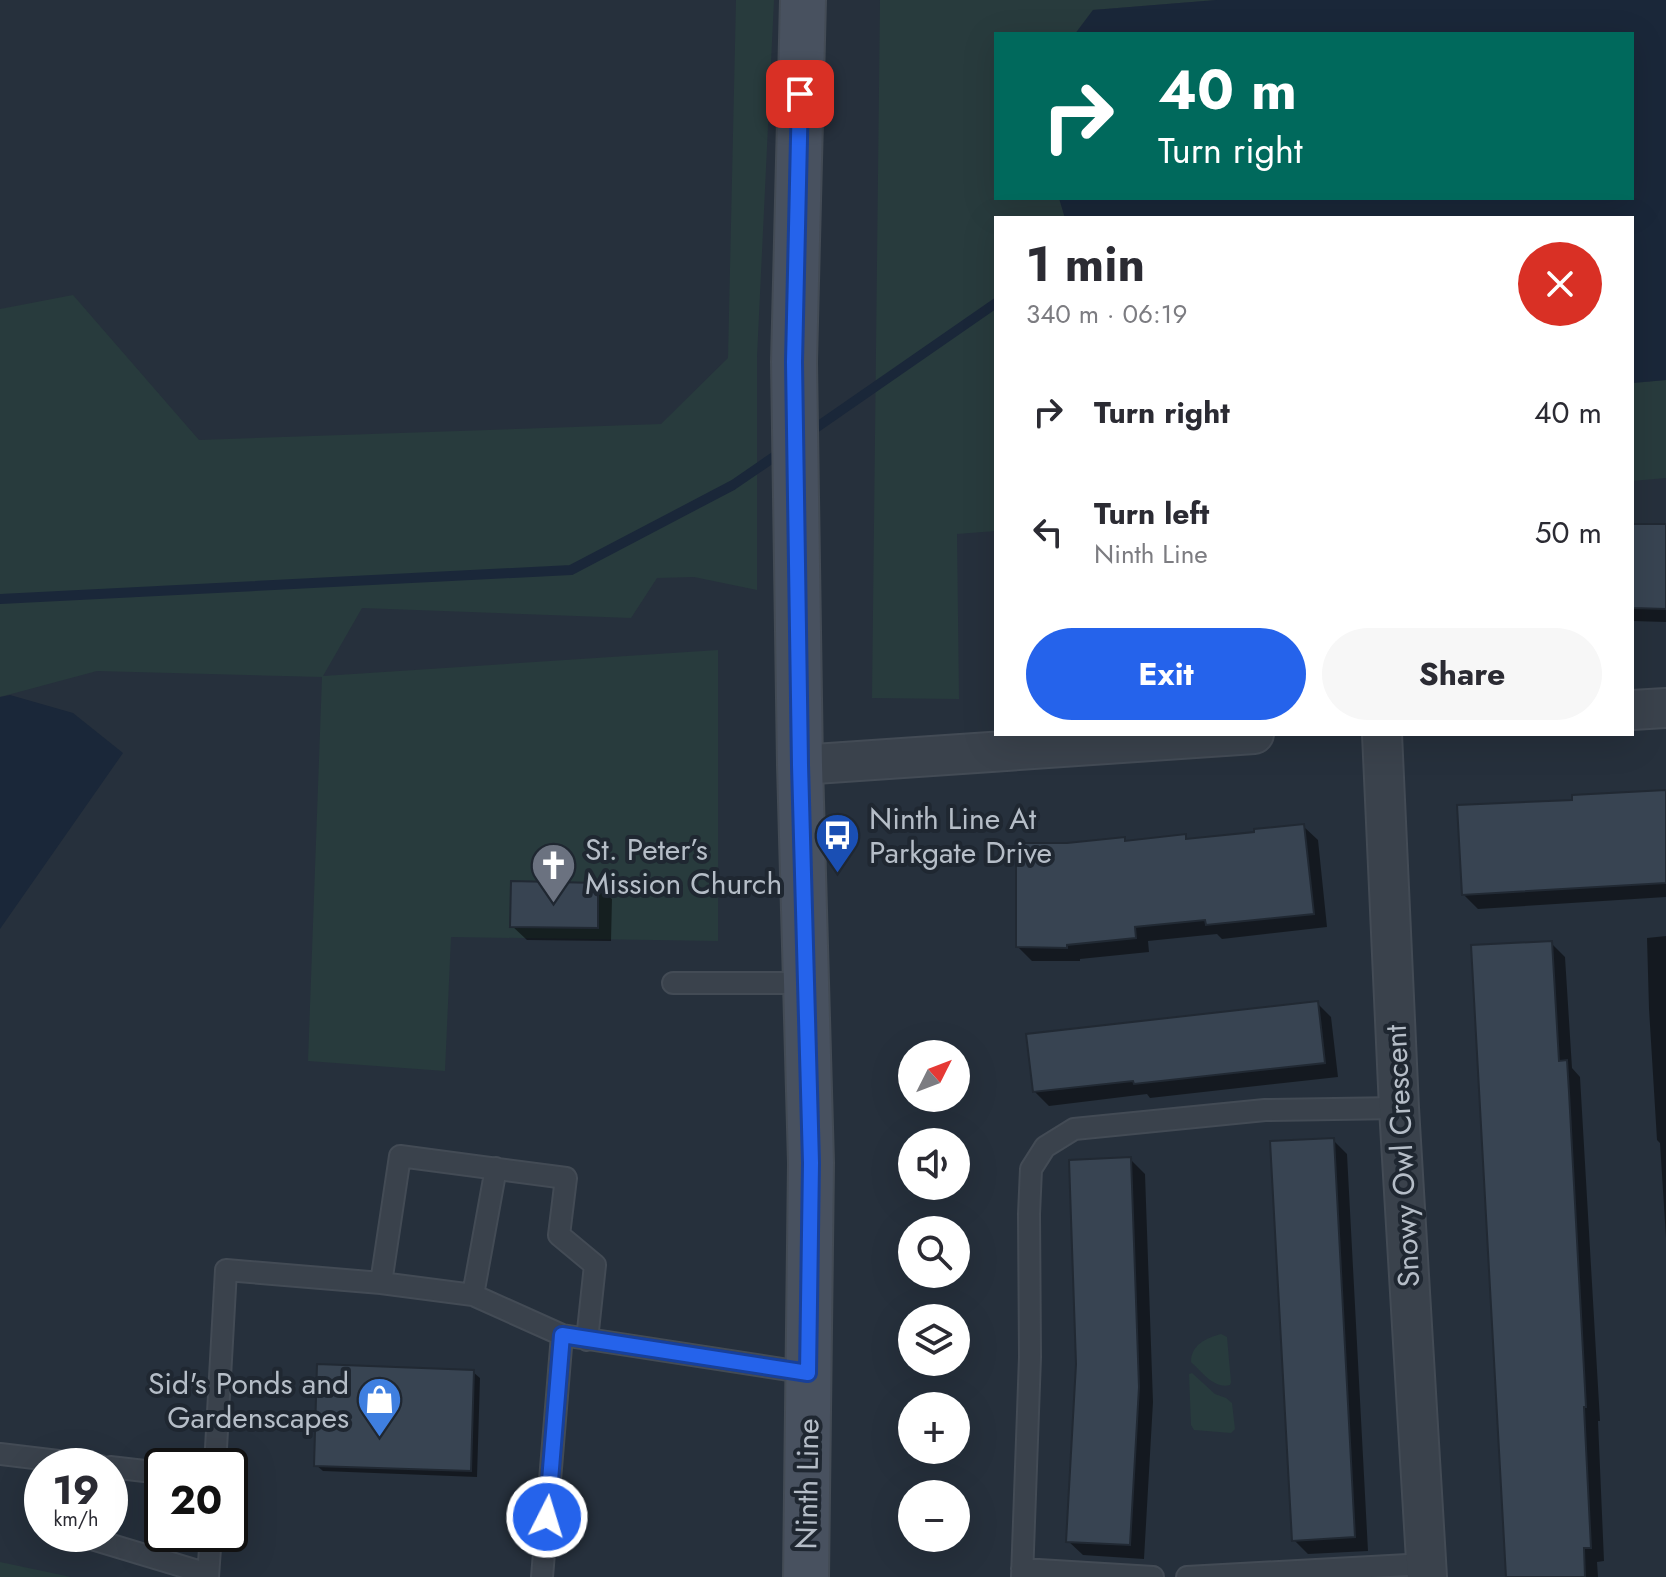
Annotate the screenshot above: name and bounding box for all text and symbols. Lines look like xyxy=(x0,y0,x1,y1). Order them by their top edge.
text: 40 m xyxy=(1158,49,1297,130)
pin xyxy=(766,60,834,128)
icon: right xyxy=(1026,64,1130,168)
icon: arrive xyxy=(778,72,822,116)
text: Turn right xyxy=(1158,124,1303,176)
text: 1 min xyxy=(1026,230,1145,299)
button: close xyxy=(1518,242,1602,326)
text: 340 m · 06:19 xyxy=(1026,295,1188,333)
icon: right xyxy=(1026,390,1070,434)
text: Turn right xyxy=(1094,391,1230,434)
text: 40 m xyxy=(1534,391,1602,434)
text: Turn left xyxy=(1094,492,1209,535)
icon: left xyxy=(1026,510,1070,554)
text: 50 m xyxy=(1535,511,1602,554)
text: Ninth Line xyxy=(1094,535,1208,573)
button: Exit xyxy=(1026,628,1306,720)
button: Share xyxy=(1322,628,1602,720)
place label: Ninth Line At Parkgate Drive xyxy=(869,797,1052,874)
bus stop icon: Ninth Line At Parkgate Drive xyxy=(814,811,862,874)
place label: St. Peter’s Mission Church xyxy=(585,828,782,905)
church icon: St. Peter’s Mission Church xyxy=(530,842,578,905)
street label: Snowy Owl Crescent xyxy=(1374,1023,1430,1288)
north arrow xyxy=(898,1040,970,1112)
map controls xyxy=(898,1040,970,1552)
button: sound xyxy=(898,1128,970,1200)
button: search xyxy=(898,1216,970,1288)
button: layers xyxy=(898,1304,970,1376)
place label: Sid's Ponds and Gardenscapes xyxy=(148,1362,349,1439)
shop icon: Sid's Ponds and Gardenscapes xyxy=(356,1376,404,1439)
button: + xyxy=(898,1392,970,1464)
street label: Ninth Line xyxy=(784,1418,830,1550)
speed limit sign: 20 xyxy=(144,1448,248,1552)
text: 19 xyxy=(52,1461,100,1519)
position arrow xyxy=(505,1475,589,1559)
button: − xyxy=(898,1480,970,1552)
text: km/h xyxy=(53,1505,99,1534)

